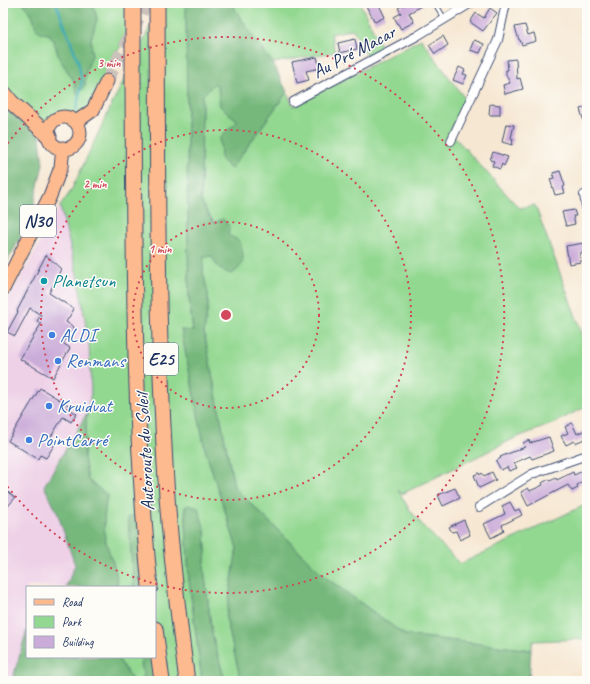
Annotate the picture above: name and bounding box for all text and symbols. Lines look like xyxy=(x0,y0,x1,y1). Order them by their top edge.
street label: Au Pré Macar xyxy=(308,20,401,84)
text: 3 min xyxy=(98,55,121,71)
text: 2 min xyxy=(84,176,107,192)
road number: N30 xyxy=(20,205,56,237)
text: 1 min xyxy=(149,241,172,257)
place label: Planetsun xyxy=(52,269,116,293)
marker: Planetsun xyxy=(39,276,49,286)
centre of rings xyxy=(219,308,233,322)
place label: ALDI xyxy=(60,323,100,347)
marker: ALDI xyxy=(47,330,57,340)
road number: E25 xyxy=(144,343,178,375)
place label: Renmans xyxy=(66,349,128,373)
marker: Renmans xyxy=(53,356,63,366)
street label: Autoroute du Soleil xyxy=(130,389,160,512)
place label: Kruidvat xyxy=(57,394,113,418)
marker: Kruidvat xyxy=(44,401,54,411)
place label: PointCarré xyxy=(37,428,110,452)
marker: PointCarré xyxy=(24,435,34,445)
legend xyxy=(26,586,156,658)
text: Road xyxy=(62,594,84,610)
text: Park xyxy=(62,614,83,630)
text: Building xyxy=(62,634,94,650)

